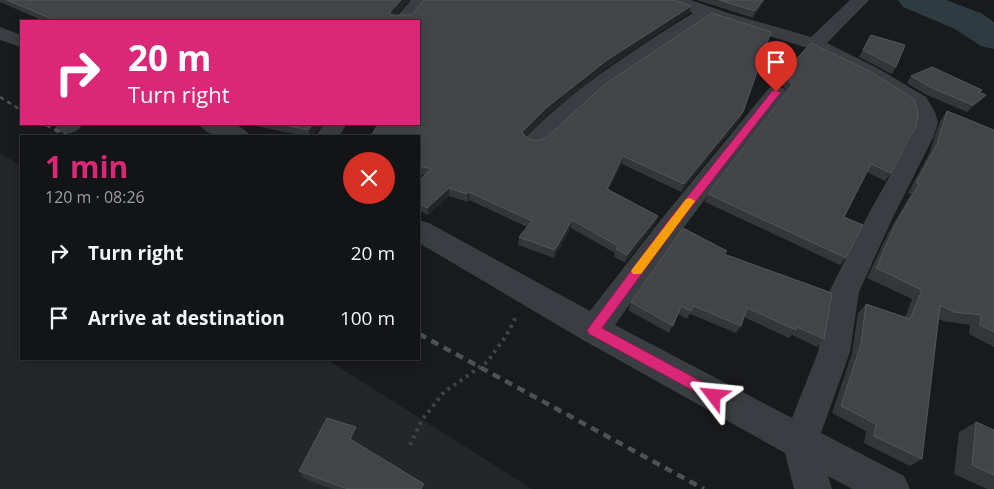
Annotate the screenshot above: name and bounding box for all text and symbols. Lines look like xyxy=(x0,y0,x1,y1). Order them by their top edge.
text: 20 m xyxy=(128,34,211,81)
icon: right xyxy=(45,40,110,105)
pin xyxy=(755,41,797,92)
icon: arrive xyxy=(762,48,790,76)
text: Turn right xyxy=(128,79,230,109)
text: 1 min xyxy=(45,146,128,187)
button: close xyxy=(343,152,395,204)
text: 120 m · 08:26 xyxy=(45,186,145,208)
icon: right xyxy=(45,239,73,267)
text: Turn right xyxy=(88,240,183,266)
text: 20 m xyxy=(351,240,395,266)
icon: arrive xyxy=(45,304,73,332)
text: Arrive at destination xyxy=(88,305,285,331)
text: 100 m xyxy=(340,305,395,331)
position arrow xyxy=(687,369,739,421)

